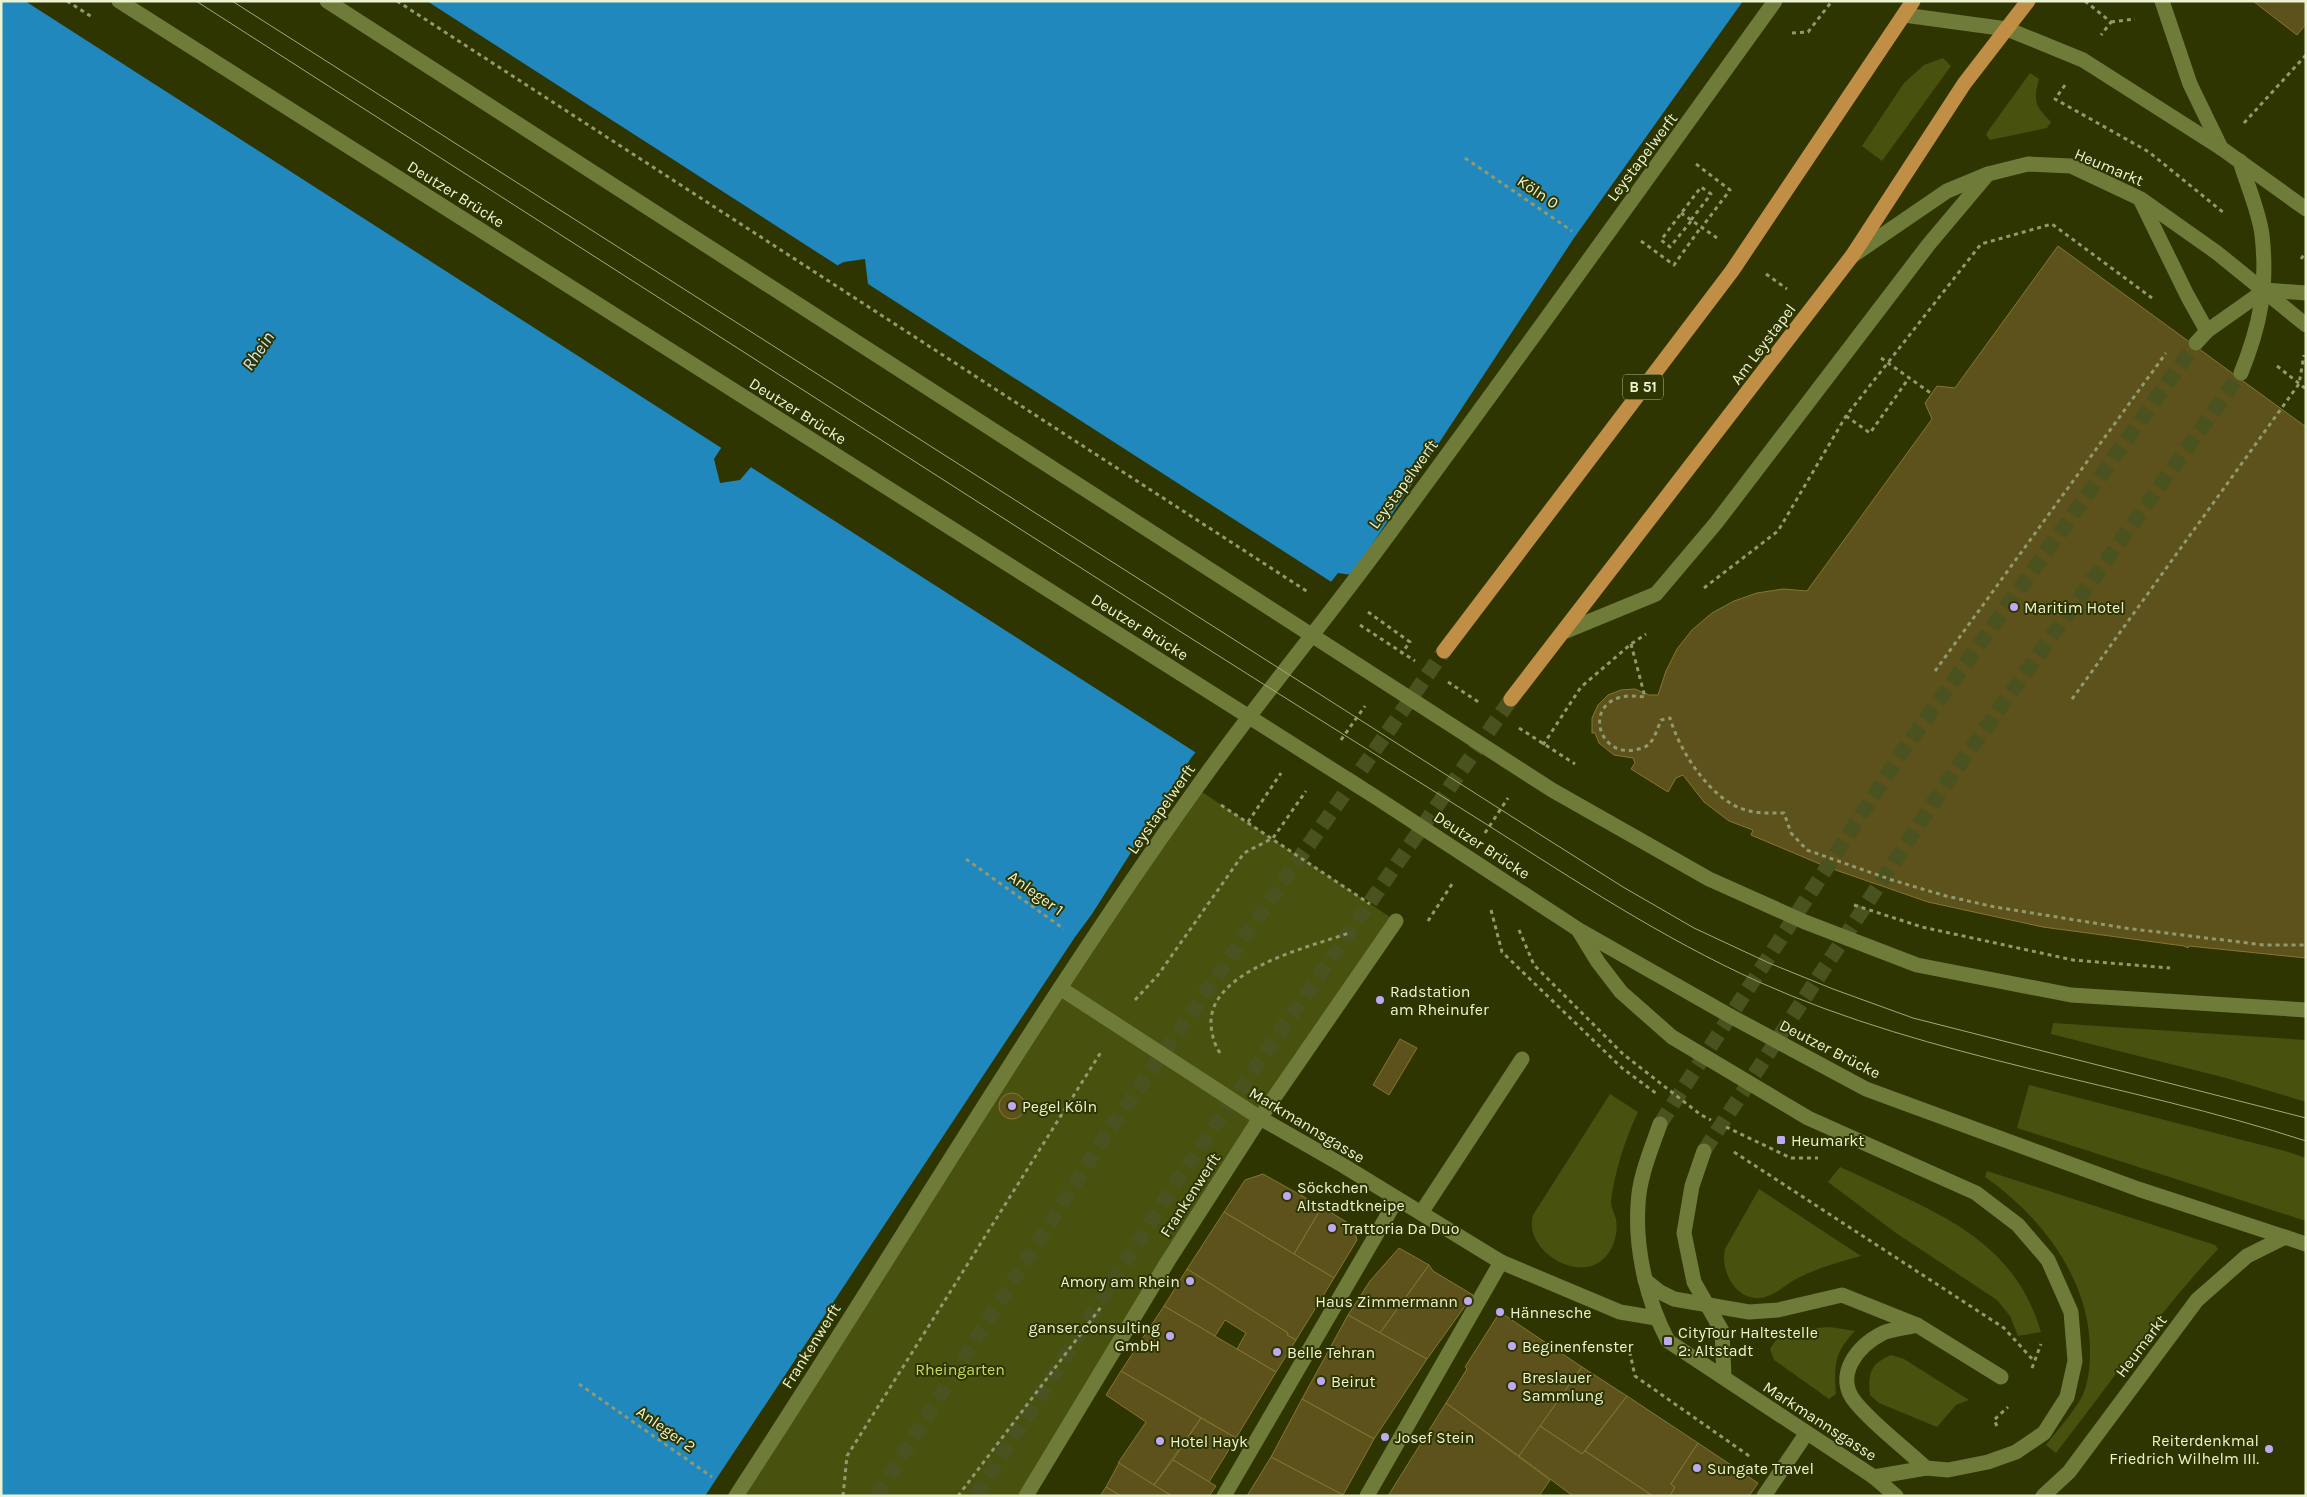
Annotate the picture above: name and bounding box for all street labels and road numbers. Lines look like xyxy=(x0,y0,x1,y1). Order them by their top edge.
street label: Leystapelwerft xyxy=(1603,109,1681,205)
street label: Heumarkt xyxy=(2072,144,2146,190)
street label: Deutzer Brücke xyxy=(404,157,508,231)
street label: Köln 0 xyxy=(1514,171,1562,213)
street label: Am Leystapel xyxy=(1726,300,1800,388)
street label: Deutzer Brücke xyxy=(746,374,850,448)
road number: B 51 xyxy=(1623,374,1663,400)
street label: Leystapelwerft xyxy=(1364,436,1442,532)
street label: Deutzer Brücke xyxy=(1088,590,1192,664)
street label: Leystapelwerft xyxy=(1123,760,1199,858)
street label: Deutzer Brücke xyxy=(1430,807,1534,883)
street label: Anleger 1 xyxy=(1005,867,1067,919)
street label: Deutzer Brücke xyxy=(1776,1015,1884,1083)
street label: Markmannsgasse xyxy=(1246,1083,1368,1167)
street label: Frankenwerft xyxy=(1156,1149,1224,1241)
street label: Frankenwerft xyxy=(777,1300,845,1392)
street label: Heumarkt xyxy=(2111,1311,2171,1381)
street label: Markmannsgasse xyxy=(1760,1377,1880,1465)
street label: Anleger 2 xyxy=(633,1402,699,1456)

